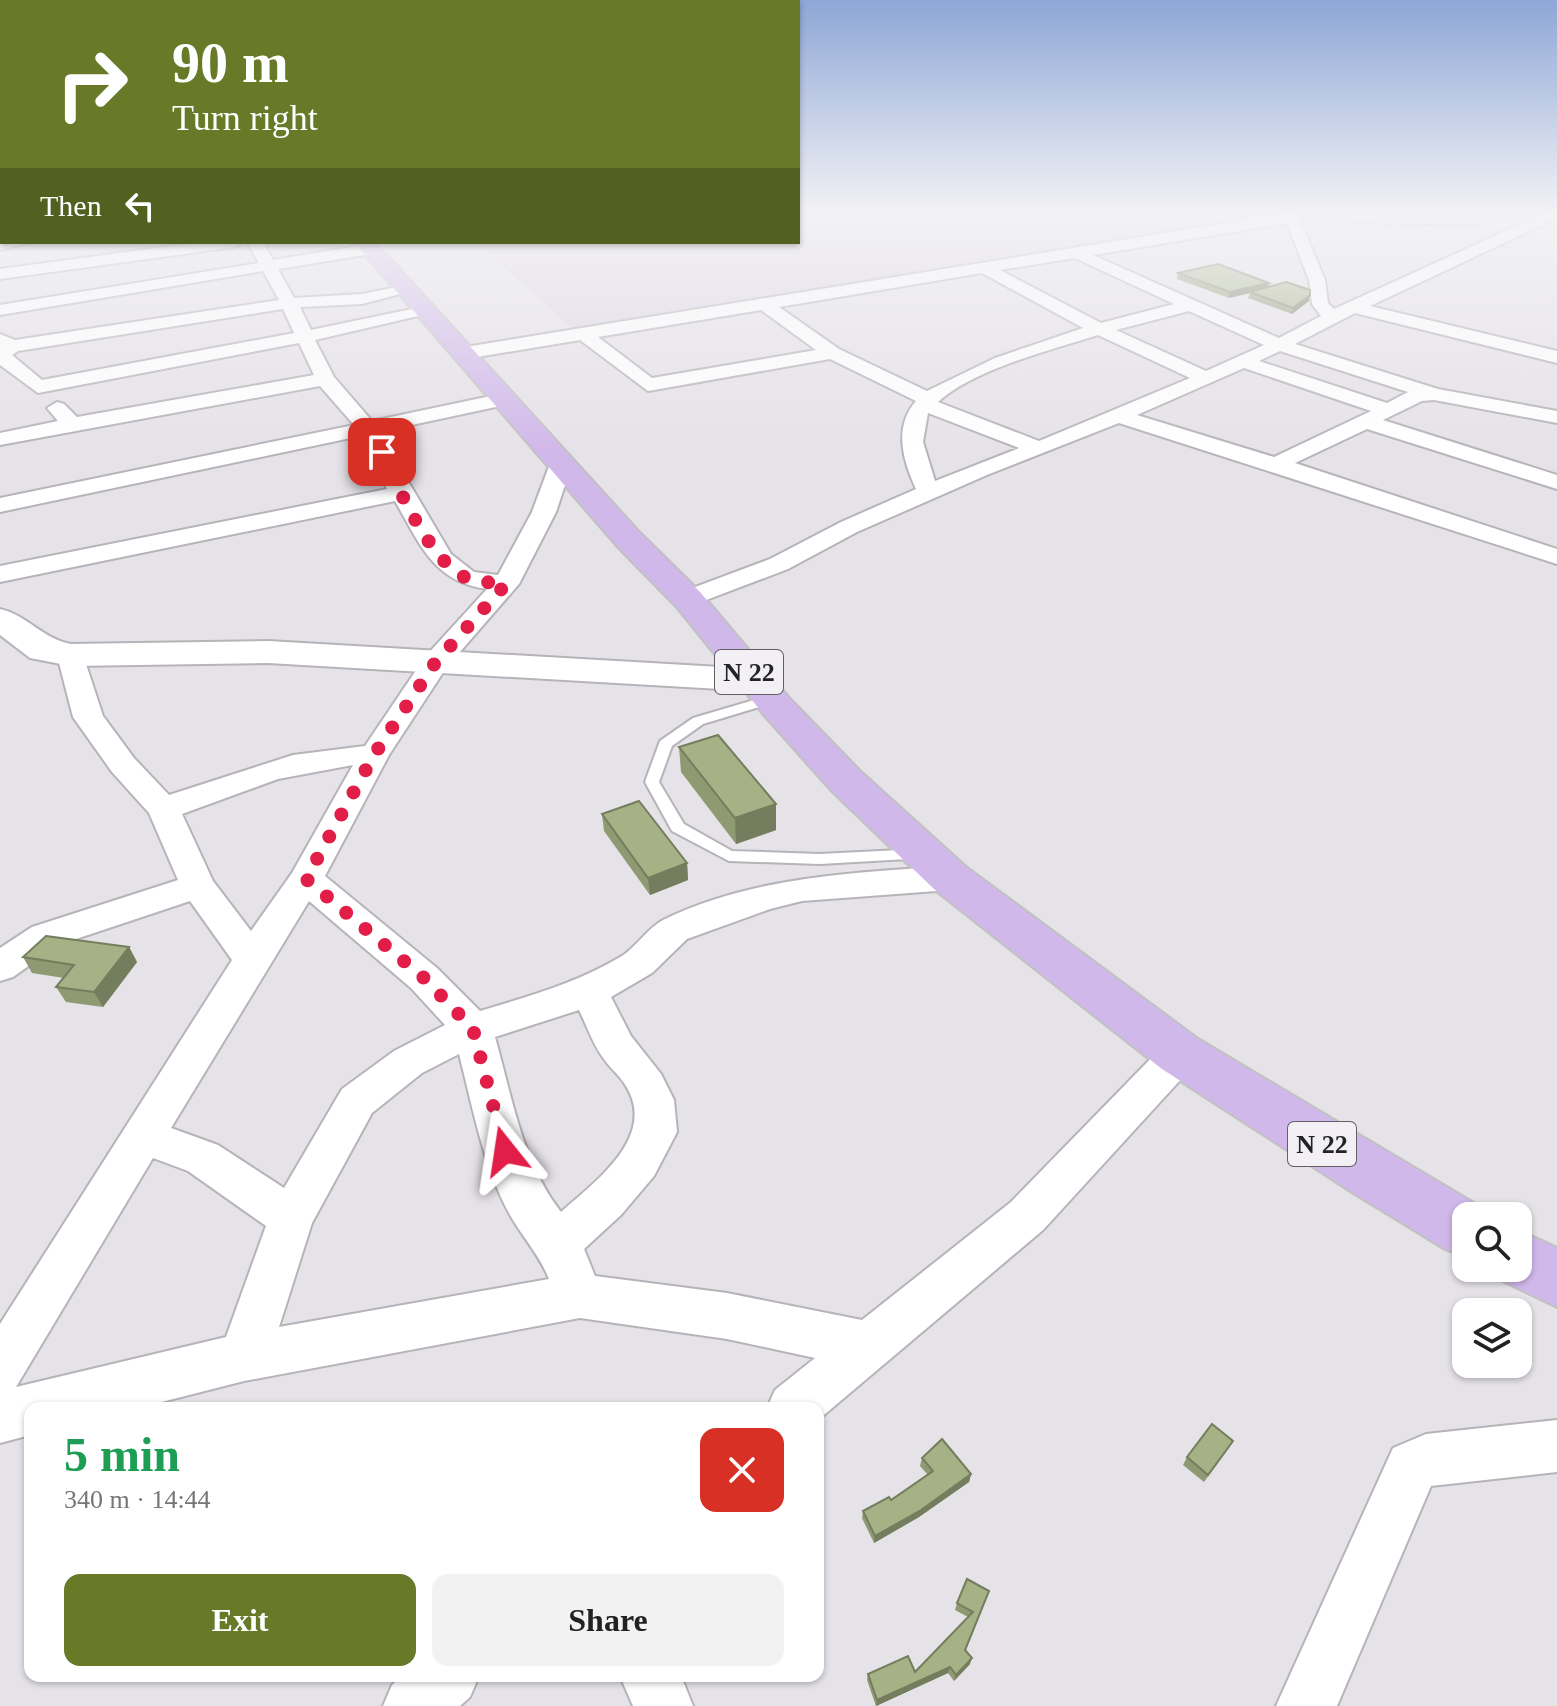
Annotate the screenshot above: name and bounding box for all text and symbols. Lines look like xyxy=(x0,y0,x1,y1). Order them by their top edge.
icon: right xyxy=(40,32,144,136)
text: 90 m xyxy=(172,32,289,94)
text: Turn right xyxy=(172,98,318,138)
icon: left xyxy=(118,184,162,228)
text: Then xyxy=(40,189,102,222)
pin xyxy=(348,418,416,486)
icon: arrive xyxy=(360,430,404,474)
road number: N 22 xyxy=(715,650,783,694)
position arrow xyxy=(463,1109,547,1193)
road number: N 22 xyxy=(1288,1122,1356,1166)
map controls xyxy=(1452,1202,1532,1378)
button: search xyxy=(1452,1202,1532,1282)
button: layers xyxy=(1452,1298,1532,1378)
text: 5 min xyxy=(64,1428,180,1481)
button: close xyxy=(700,1428,784,1512)
text: 340 m · 14:44 xyxy=(64,1485,211,1514)
button: Exit xyxy=(64,1574,416,1666)
button: Share xyxy=(432,1574,784,1666)

